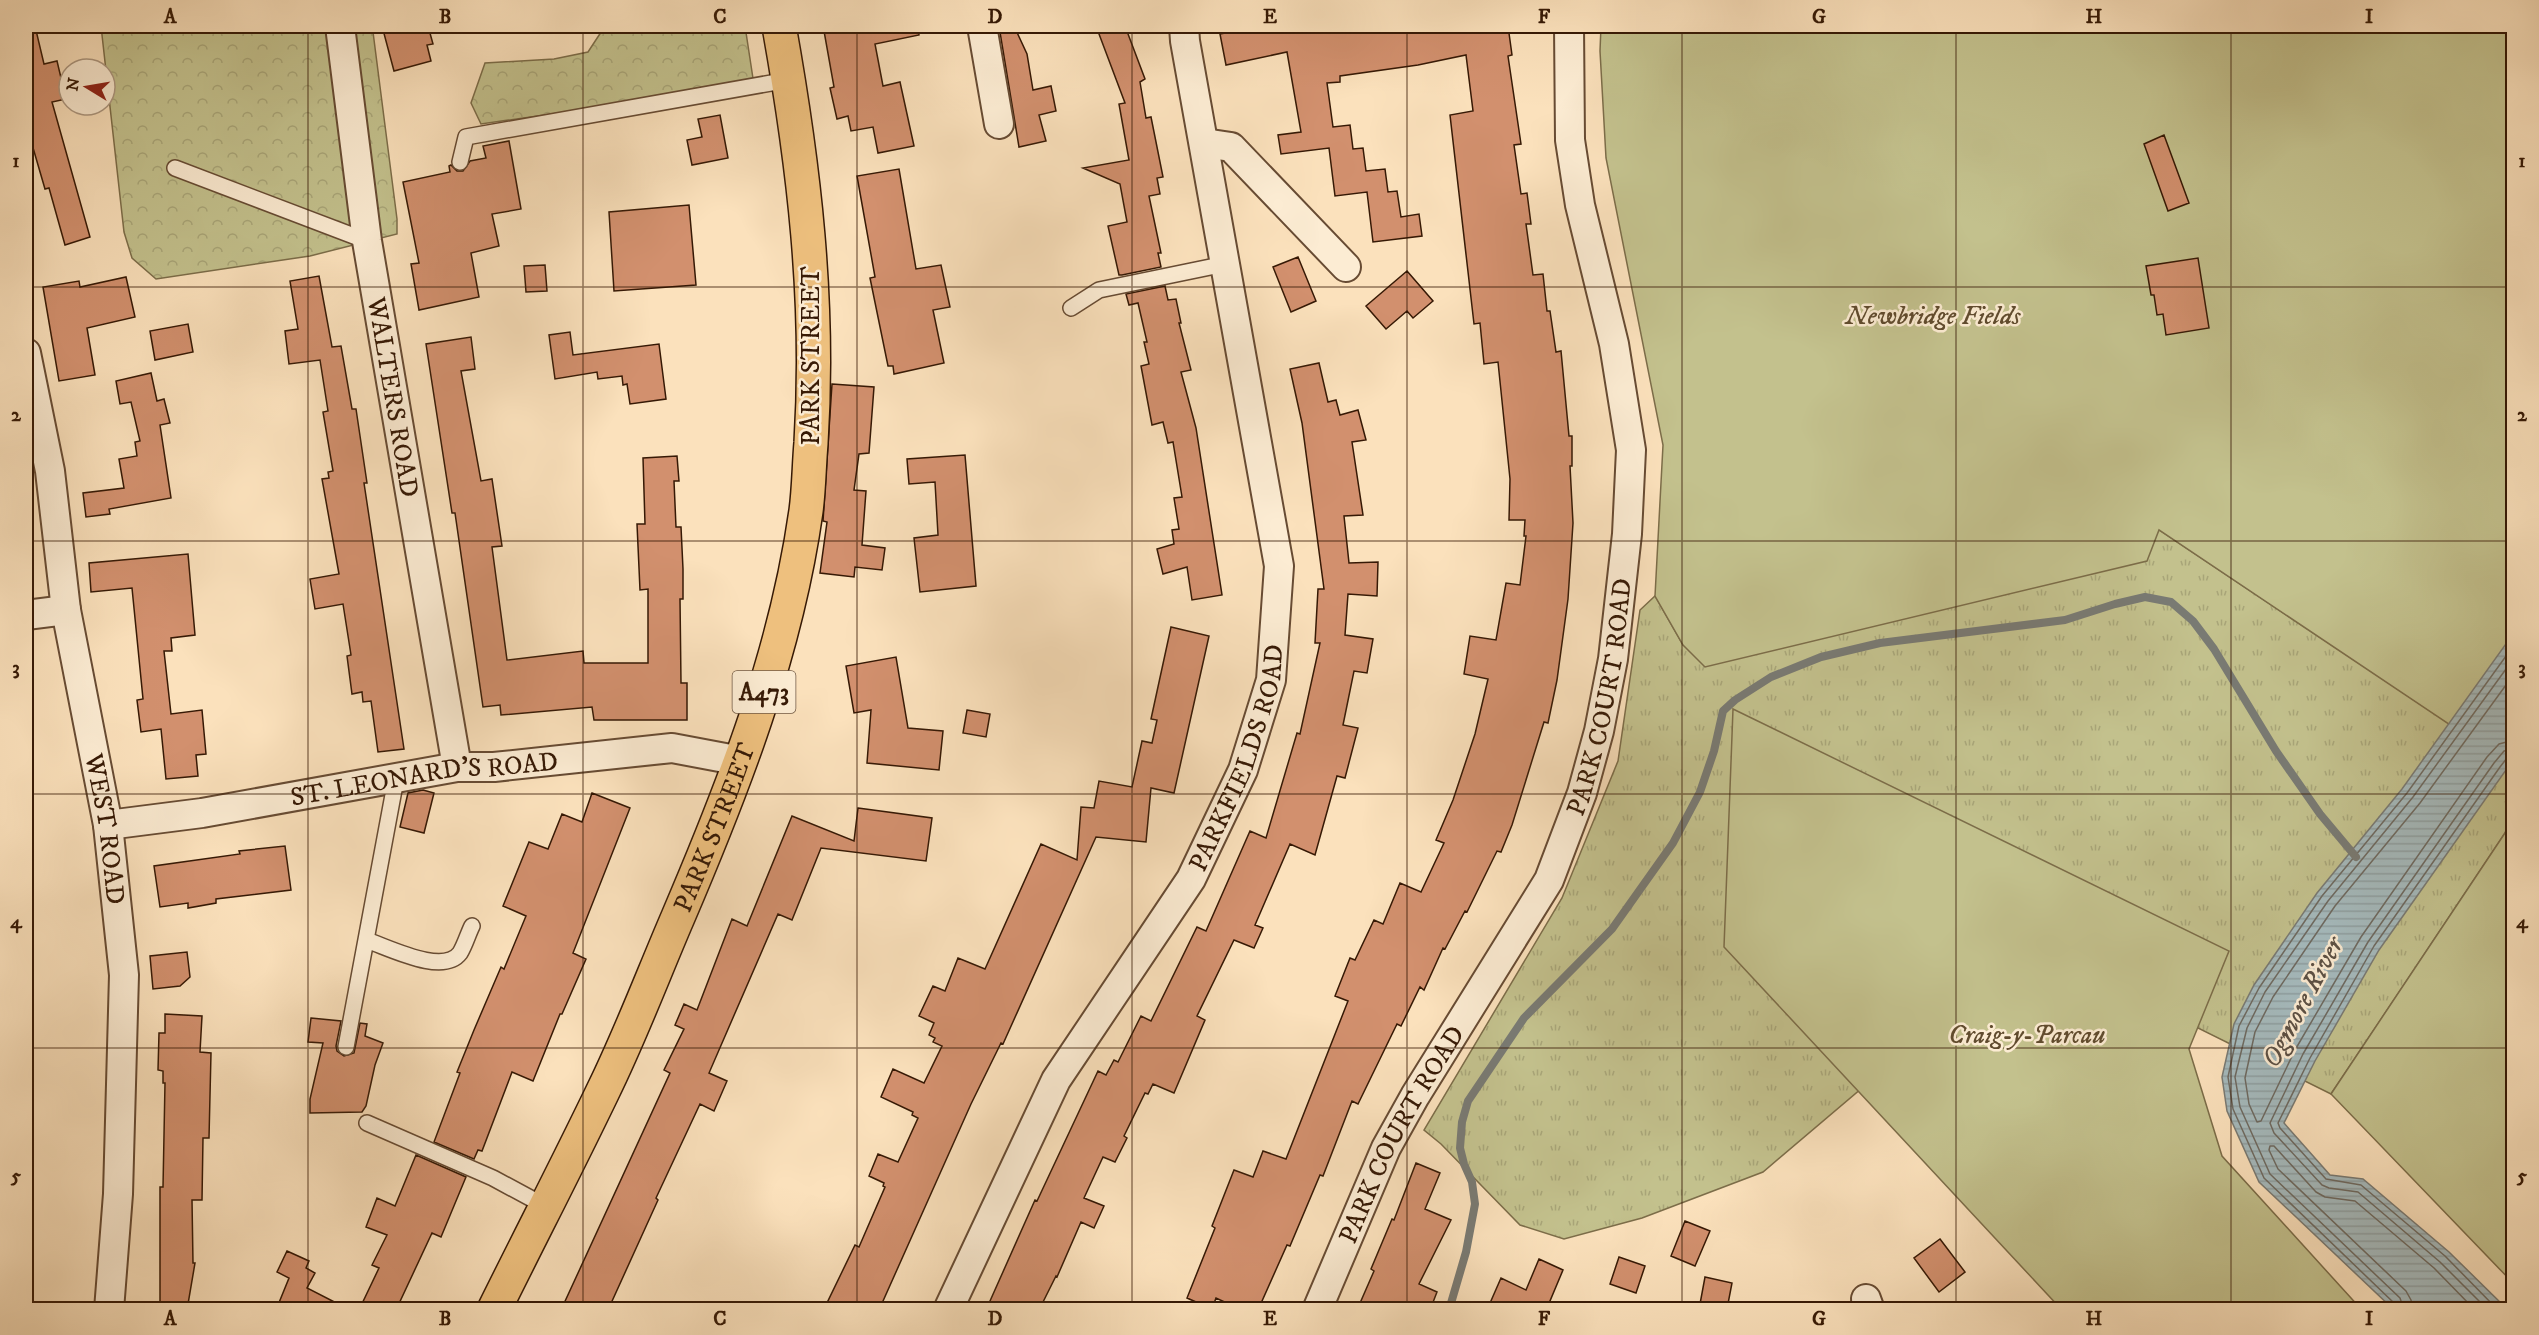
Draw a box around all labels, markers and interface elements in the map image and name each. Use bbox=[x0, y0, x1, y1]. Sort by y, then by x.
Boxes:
text: A bbox=[163, 5, 178, 30]
text: B bbox=[439, 5, 451, 30]
text: C bbox=[713, 5, 727, 30]
text: D bbox=[988, 5, 1003, 30]
text: E bbox=[1263, 5, 1277, 30]
text: F bbox=[1538, 5, 1551, 30]
text: G bbox=[1812, 5, 1826, 30]
text: H bbox=[2086, 5, 2103, 30]
text: I bbox=[2365, 5, 2373, 30]
north arrow bbox=[57, 57, 117, 117]
text: N bbox=[62, 76, 84, 93]
text: 1 bbox=[12, 149, 20, 174]
text: 1 bbox=[2518, 149, 2526, 174]
street label: PARK STREET bbox=[795, 266, 828, 446]
street label: WALTERS ROAD bbox=[359, 294, 426, 500]
park label: Newbridge Fields bbox=[1844, 300, 2021, 333]
text: 2 bbox=[11, 403, 22, 428]
text: 2 bbox=[2517, 403, 2528, 428]
street label: PARK COURT ROAD bbox=[1560, 577, 1640, 821]
street label: PARKFIELDS ROAD bbox=[1182, 643, 1291, 877]
text: 3 bbox=[12, 656, 20, 681]
text: 3 bbox=[2518, 656, 2526, 681]
road number: A473 bbox=[732, 671, 795, 713]
street label: PARK STREET bbox=[667, 738, 764, 917]
street label: ST. LEONARD'S ROAD bbox=[288, 745, 560, 815]
street label: WEST ROAD bbox=[76, 750, 131, 906]
text: 4 bbox=[10, 910, 23, 935]
text: 4 bbox=[2516, 910, 2529, 935]
water label: Ogmore River bbox=[2254, 929, 2352, 1073]
park label: Craig-y-Parcau bbox=[1948, 1019, 2106, 1052]
street label: PARK COURT ROAD bbox=[1332, 1020, 1473, 1249]
text: 5 bbox=[10, 1164, 21, 1189]
text: 5 bbox=[2516, 1164, 2527, 1189]
text: A bbox=[163, 1307, 178, 1332]
text: B bbox=[439, 1307, 451, 1332]
text: C bbox=[713, 1307, 727, 1332]
text: D bbox=[988, 1307, 1003, 1332]
text: E bbox=[1263, 1307, 1277, 1332]
text: F bbox=[1538, 1307, 1551, 1332]
text: G bbox=[1812, 1307, 1826, 1332]
text: H bbox=[2086, 1307, 2103, 1332]
text: I bbox=[2365, 1307, 2373, 1332]

